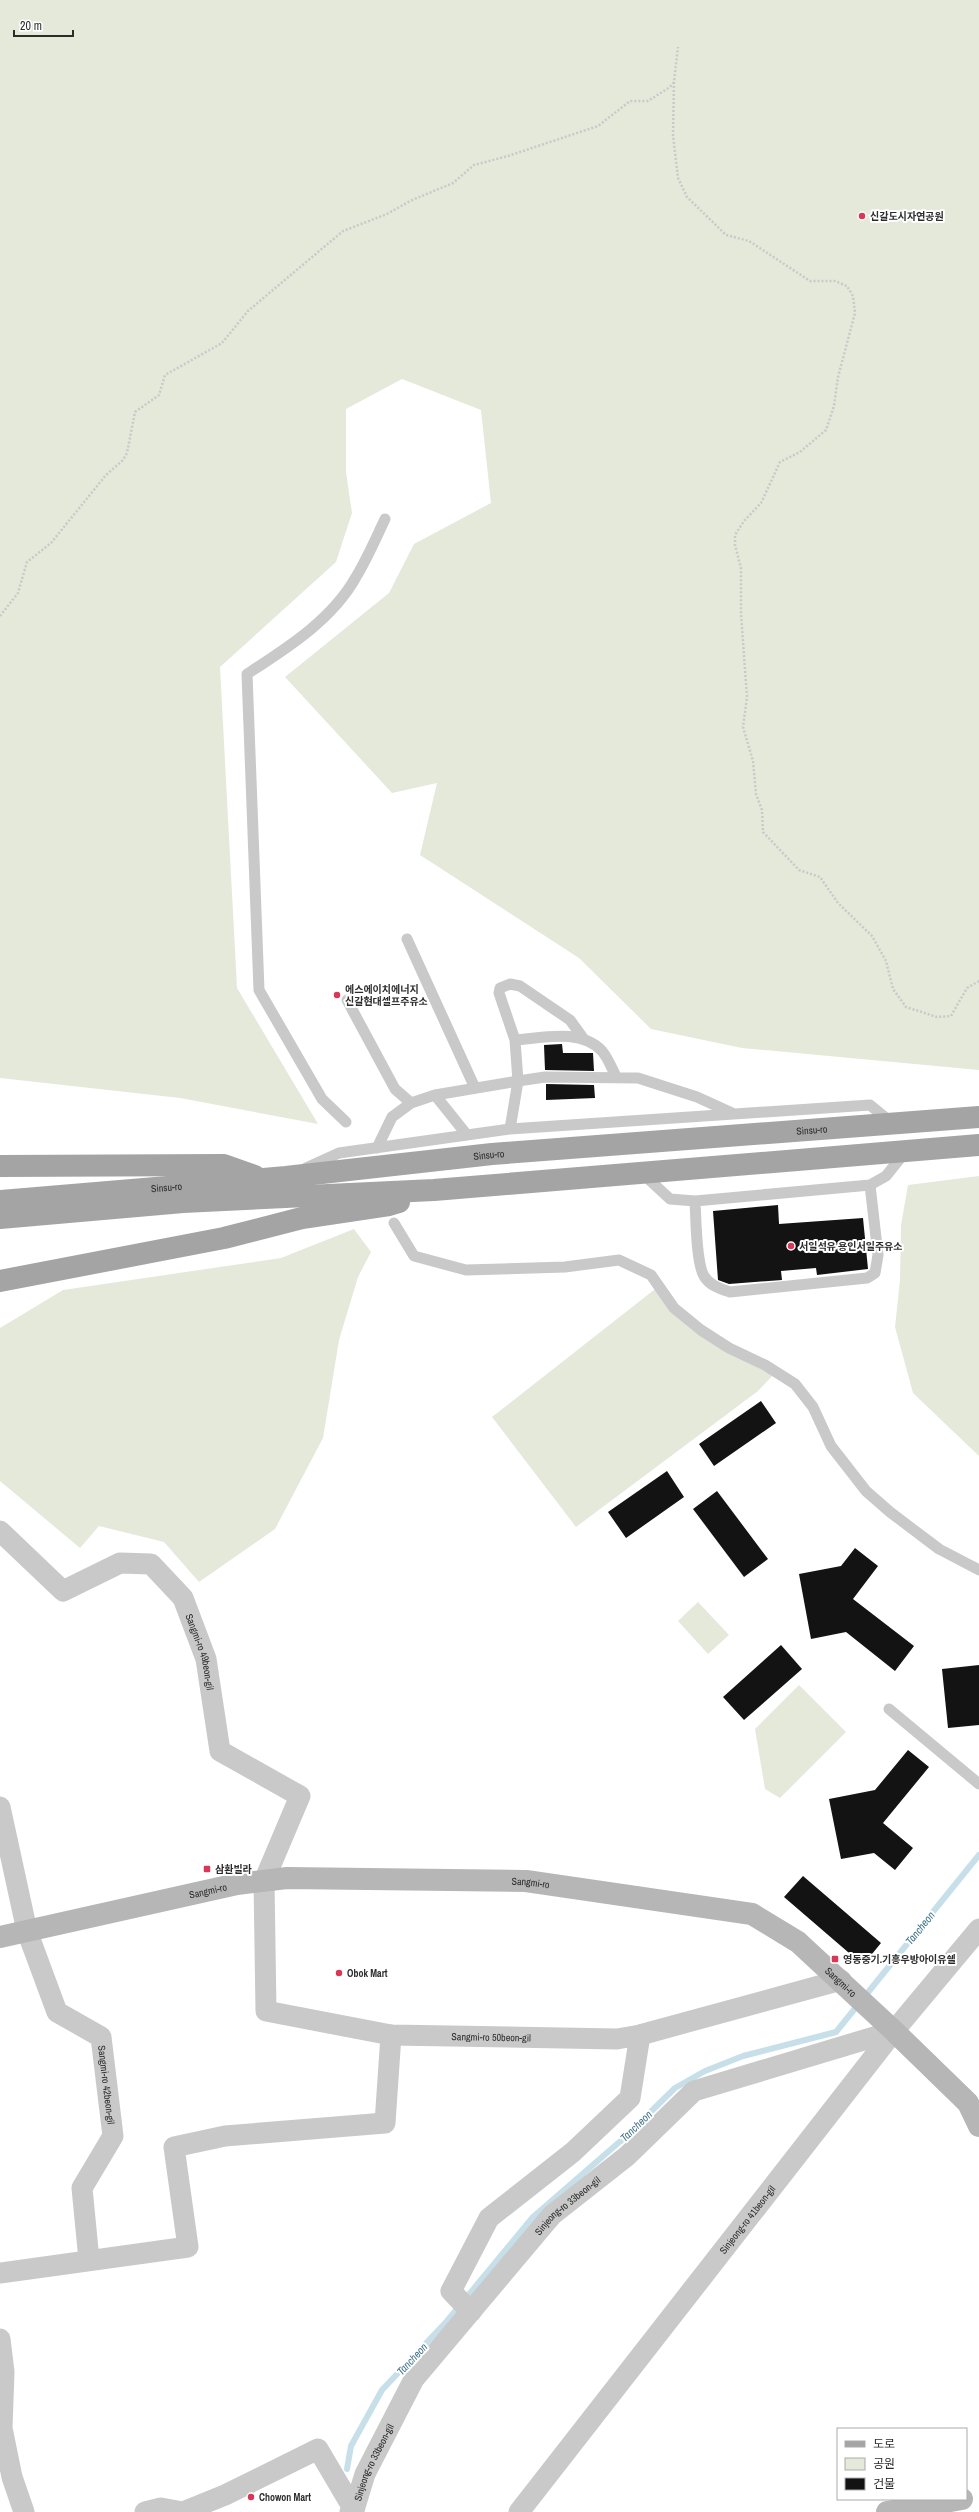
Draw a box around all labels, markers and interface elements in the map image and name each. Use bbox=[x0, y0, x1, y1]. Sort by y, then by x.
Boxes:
scale bar bbox=[14, 12, 73, 38]
text: 20 m bbox=[20, 18, 42, 34]
place label: 신갈도시자연공원 bbox=[870, 210, 944, 223]
marker: 신갈도시자연공원 bbox=[857, 211, 867, 221]
place label: 에스에이치에너지 신갈현대셀프주유소 bbox=[345, 983, 428, 1008]
marker: 에스에이치에너지 신갈현대셀프주유소 bbox=[332, 990, 342, 1000]
street label: Sinsu-ro bbox=[796, 1122, 828, 1137]
street label: Sinsu-ro bbox=[473, 1147, 505, 1163]
street label: Sinsu-ro bbox=[150, 1179, 183, 1195]
place label: 서일석유 용인서일주유소 bbox=[799, 1240, 902, 1253]
marker: 서일석유 용인서일주유소 bbox=[786, 1241, 796, 1251]
street label: Sangmi-ro 49beon-gil bbox=[183, 1612, 217, 1691]
place label: 삼환빌라 bbox=[215, 1863, 252, 1876]
marker: 삼환빌라 bbox=[202, 1864, 212, 1874]
street label: Sangmi-ro bbox=[512, 1874, 551, 1891]
street label: Sangmi-ro bbox=[188, 1880, 228, 1901]
water label: Tancheon bbox=[902, 1908, 938, 1948]
place label: 영동중기.기흥우방아이유쉘 bbox=[843, 1953, 956, 1966]
marker: 영동중기.기흥우방아이유쉘 bbox=[830, 1954, 840, 1964]
street label: Sangmi-ro bbox=[822, 1964, 860, 2000]
place label: Obok Mart bbox=[347, 1967, 388, 1980]
marker: Obok Mart bbox=[334, 1968, 344, 1978]
street label: Sangmi-ro 50beon-gil bbox=[451, 2030, 531, 2044]
street label: Sangmi-ro 42beon-gil bbox=[96, 2045, 118, 2125]
water label: Tancheon bbox=[617, 2107, 655, 2145]
street label: Sinjeong-ro 33beon-gil bbox=[532, 2173, 603, 2238]
street label: Sinjeong-ro 41beon-gil bbox=[716, 2182, 778, 2256]
water label: Tancheon bbox=[394, 2340, 430, 2378]
street label: Sinjeong-ro 33beon-gil bbox=[351, 2421, 396, 2503]
legend bbox=[837, 2428, 967, 2500]
text: 도로 bbox=[873, 2436, 895, 2452]
text: 공원 bbox=[873, 2456, 895, 2472]
text: 건물 bbox=[873, 2476, 895, 2492]
place label: Chowon Mart bbox=[259, 2491, 311, 2504]
marker: Chowon Mart bbox=[246, 2492, 256, 2502]

